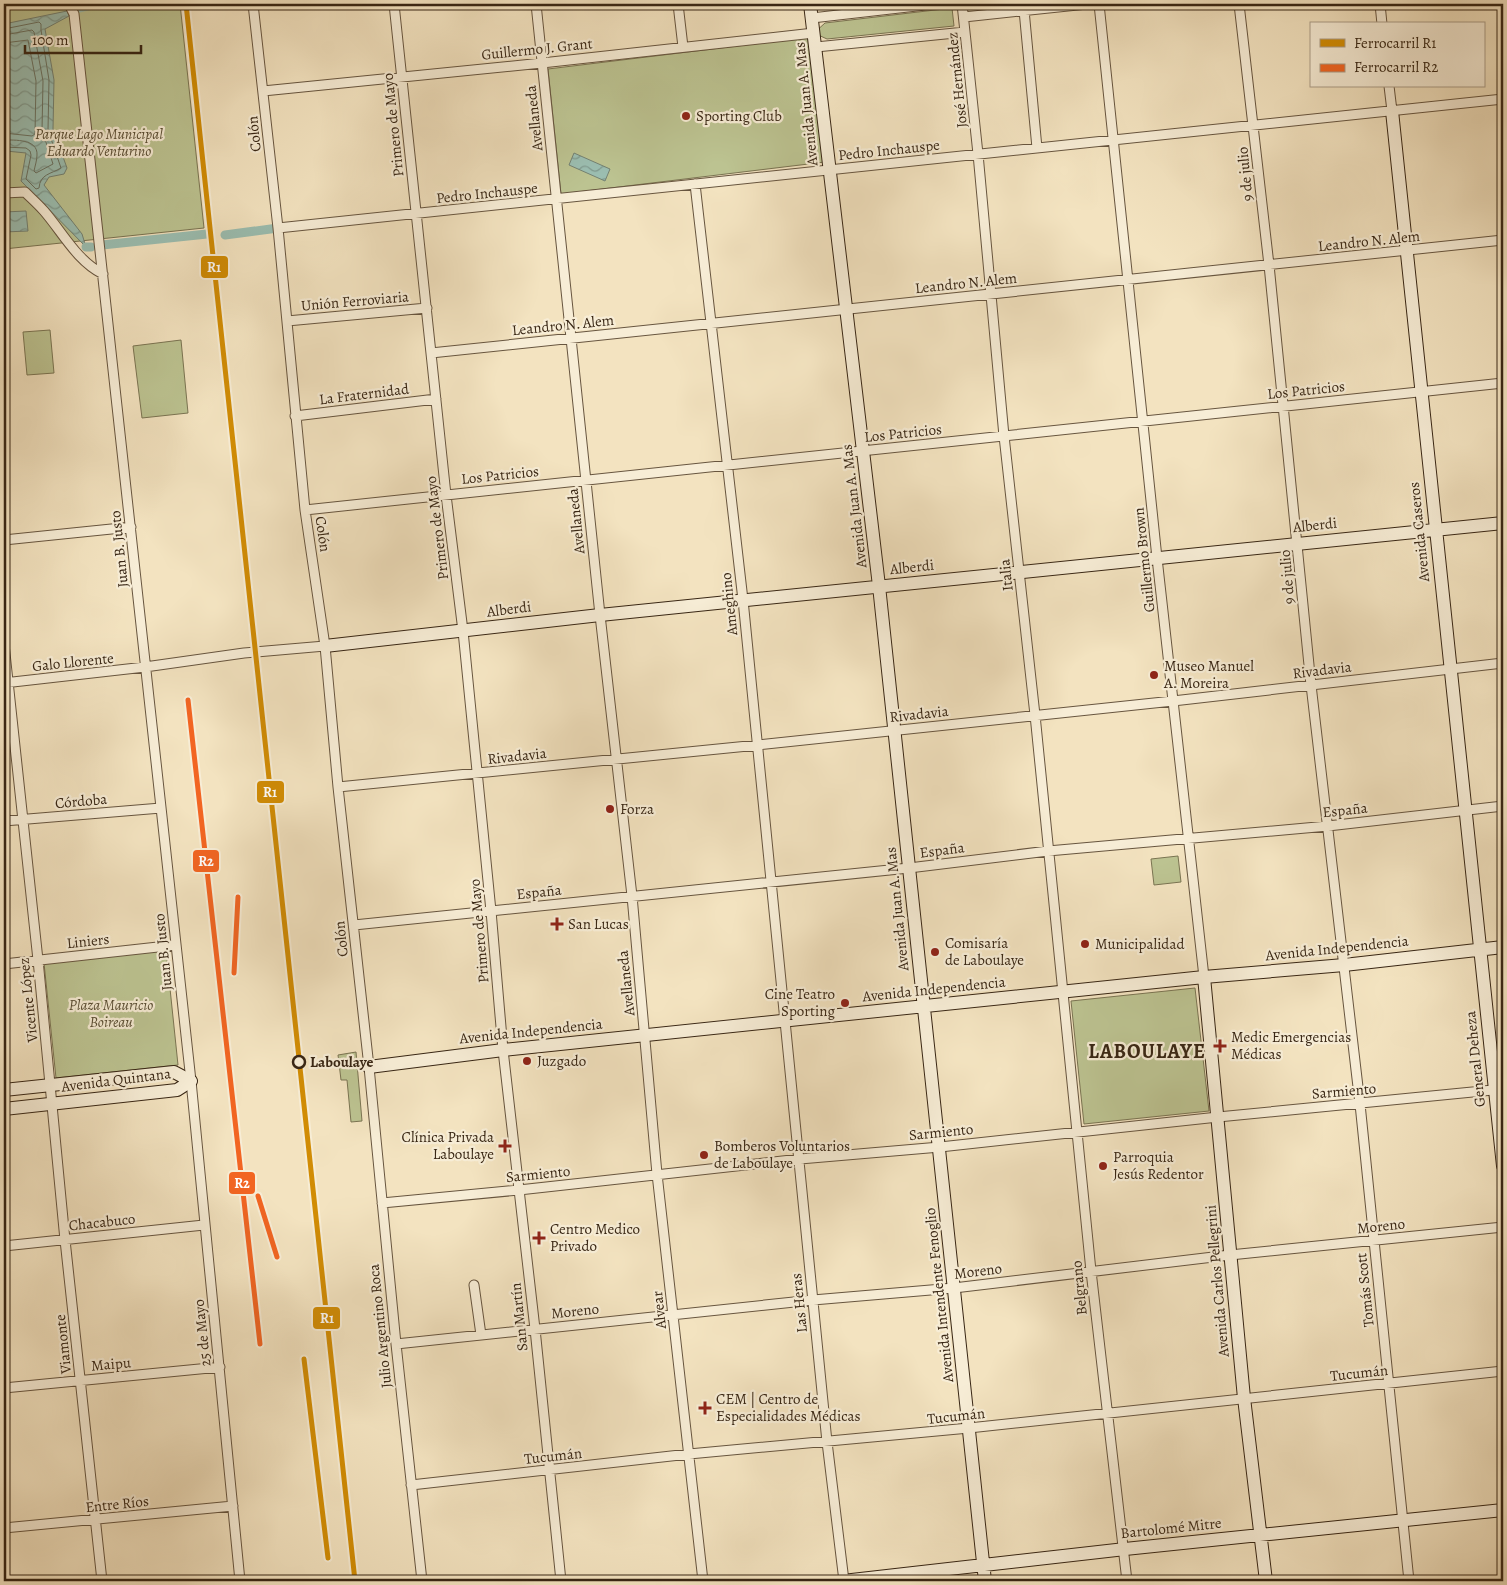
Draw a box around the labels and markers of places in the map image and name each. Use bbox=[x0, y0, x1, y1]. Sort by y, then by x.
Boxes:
place label: Sporting Club bbox=[696, 106, 782, 126]
marker: Sporting Club bbox=[680, 110, 692, 122]
place label: Museo Manuel A. Moreira bbox=[1163, 656, 1254, 693]
marker: Museo Manuel A. Moreira bbox=[1148, 669, 1160, 681]
place label: Forza bbox=[620, 799, 654, 819]
marker: Forza bbox=[604, 803, 616, 815]
place label: San Lucas bbox=[568, 914, 629, 934]
marker: San Lucas bbox=[550, 917, 564, 931]
place label: Comisaría de Laboulaye bbox=[945, 933, 1024, 970]
place label: Municipalidad bbox=[1095, 934, 1185, 954]
marker: Municipalidad bbox=[1079, 938, 1091, 950]
marker: Comisaría de Laboulaye bbox=[929, 946, 941, 958]
place label: Cine Teatro Sporting bbox=[765, 984, 835, 1021]
marker: Cine Teatro Sporting bbox=[839, 997, 851, 1009]
place label: Medic Emergencias Médicas bbox=[1231, 1027, 1351, 1064]
marker: Medic Emergencias Médicas bbox=[1213, 1039, 1227, 1053]
place label: Juzgado bbox=[537, 1051, 586, 1071]
place label: Laboulaye bbox=[310, 1052, 374, 1072]
marker: Laboulaye bbox=[292, 1055, 306, 1069]
marker: Juzgado bbox=[521, 1055, 533, 1067]
place label: Clínica Privada Laboulaye bbox=[402, 1127, 494, 1164]
place label: Bomberos Voluntarios de Laboulaye bbox=[714, 1136, 850, 1173]
marker: Clínica Privada Laboulaye bbox=[498, 1139, 512, 1153]
place label: Parroquia Jesús Redentor bbox=[1113, 1147, 1204, 1184]
marker: Bomberos Voluntarios de Laboulaye bbox=[698, 1149, 710, 1161]
marker: Parroquia Jesús Redentor bbox=[1097, 1160, 1109, 1172]
place label: Centro Medico Privado bbox=[550, 1219, 640, 1256]
marker: Centro Medico Privado bbox=[532, 1231, 546, 1245]
place label: CEM | Centro de Especialidades Médicas bbox=[716, 1389, 860, 1426]
marker: CEM | Centro de Especialidades Médicas bbox=[698, 1401, 712, 1415]

